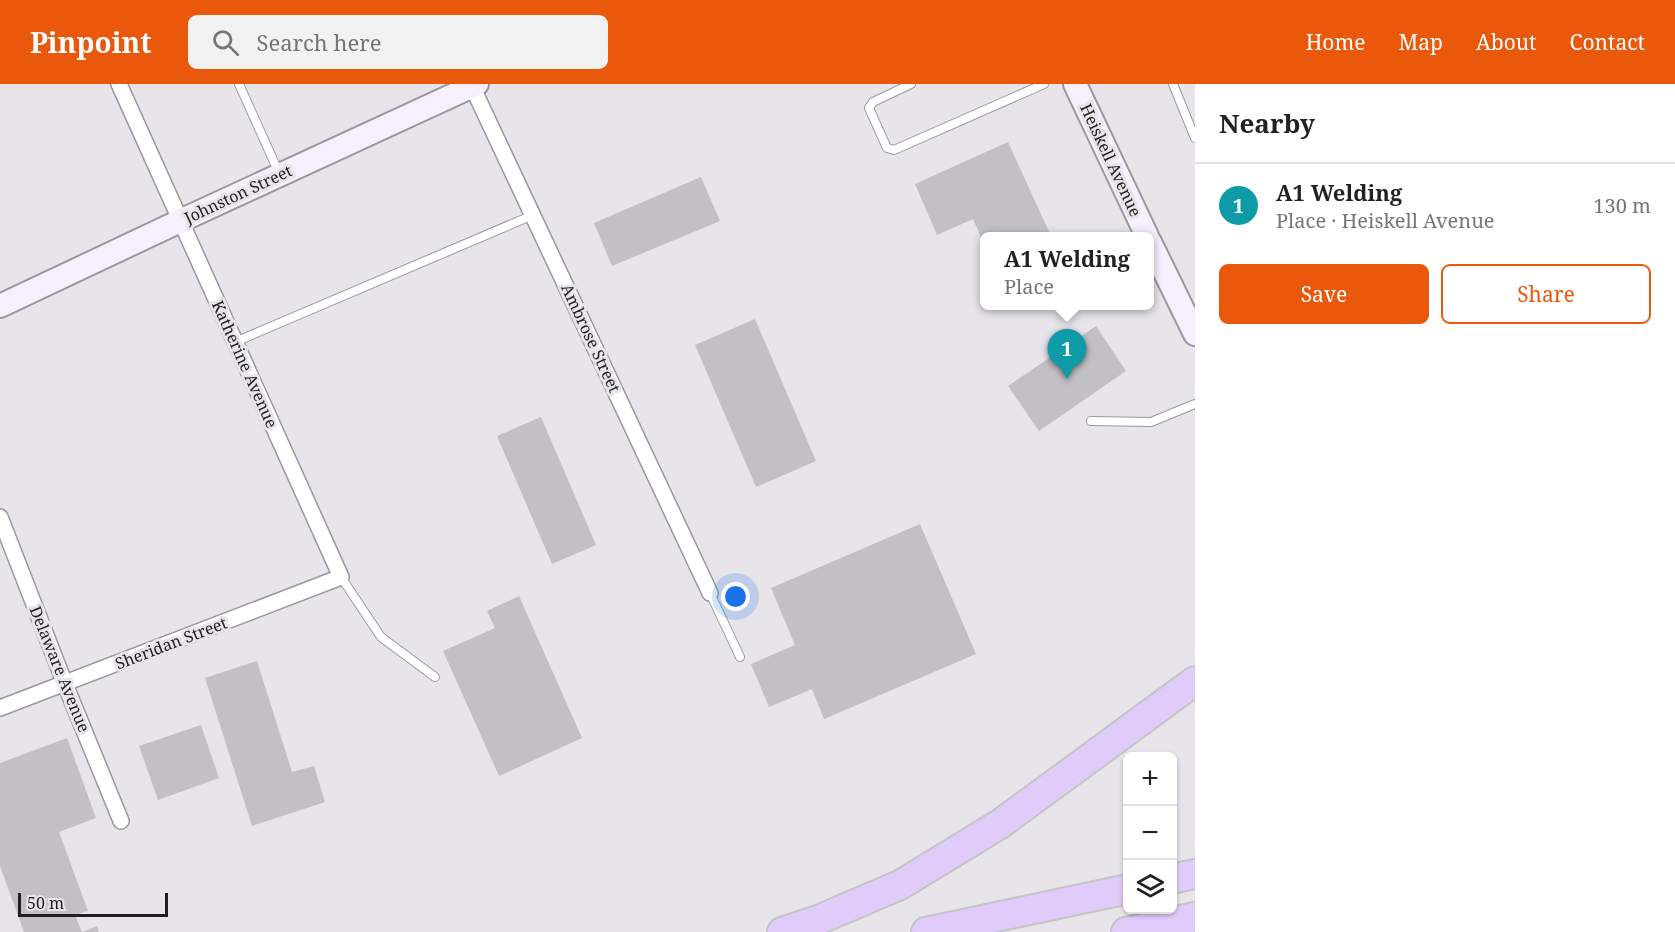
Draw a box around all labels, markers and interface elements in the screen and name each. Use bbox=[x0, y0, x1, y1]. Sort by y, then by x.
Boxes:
search box bbox=[188, 15, 608, 69]
text: Pinpoint bbox=[30, 23, 152, 61]
icon: search bbox=[209, 26, 242, 59]
text: Search here bbox=[257, 27, 381, 57]
text: Home bbox=[1306, 28, 1366, 56]
text: Map bbox=[1399, 28, 1443, 56]
text: About bbox=[1476, 28, 1537, 56]
text: Contact bbox=[1570, 28, 1645, 56]
street label: Heiskell Avenue bbox=[1075, 100, 1147, 220]
text: Nearby bbox=[1219, 105, 1315, 141]
street label: Johnston Street bbox=[180, 159, 296, 229]
text: A1 Welding bbox=[1276, 177, 1402, 207]
text: 1 bbox=[1233, 192, 1244, 219]
text: 130 m bbox=[1593, 192, 1651, 219]
text: Place · Heiskell Avenue bbox=[1276, 207, 1495, 234]
popup bbox=[980, 232, 1154, 310]
text: A1 Welding bbox=[1004, 243, 1130, 273]
button: Save bbox=[1219, 264, 1429, 324]
button: Share bbox=[1441, 264, 1651, 324]
text: Place bbox=[1004, 273, 1054, 300]
street label: Ambrose Street bbox=[556, 280, 626, 396]
street label: Katherine Avenue bbox=[207, 297, 283, 431]
pin: 1 bbox=[1048, 330, 1086, 379]
your location bbox=[721, 582, 750, 611]
street label: Delaware Avenue bbox=[25, 603, 95, 735]
street label: Sheridan Street bbox=[112, 611, 230, 674]
map controls bbox=[1123, 752, 1177, 914]
button: + bbox=[1123, 752, 1177, 806]
button: − bbox=[1123, 806, 1177, 860]
button: layers bbox=[1123, 860, 1177, 914]
scale bar bbox=[18, 890, 168, 918]
text: 50 m bbox=[27, 892, 64, 914]

